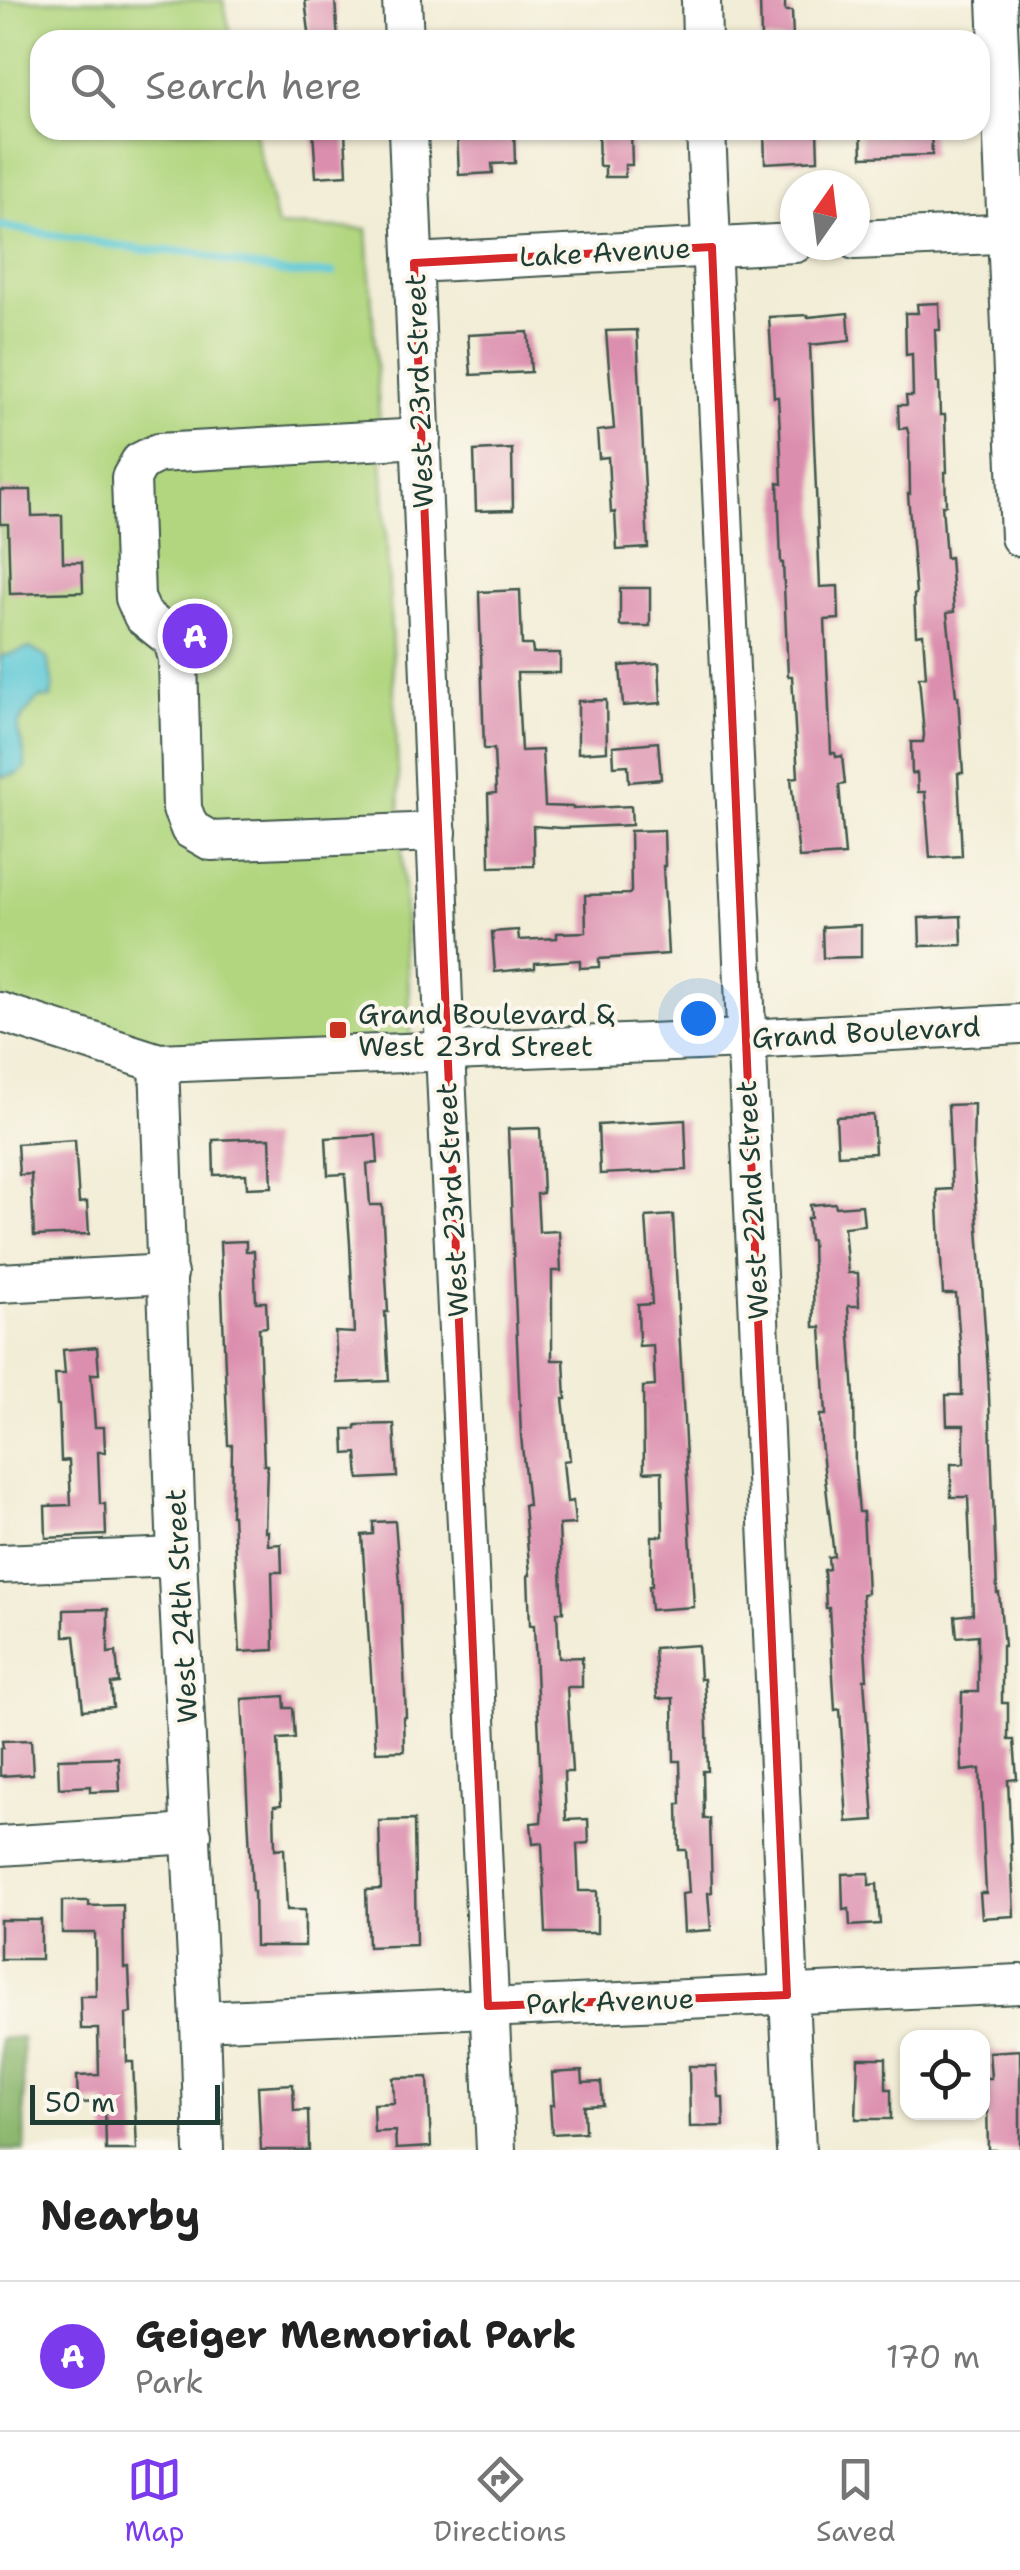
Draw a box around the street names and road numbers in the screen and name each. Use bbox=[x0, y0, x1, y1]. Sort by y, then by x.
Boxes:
street label: Lake Avenue bbox=[518, 229, 692, 275]
street label: West 23rd Street bbox=[396, 273, 442, 509]
street label: Grand Boulevard bbox=[751, 1007, 981, 1057]
street label: West 22nd Street bbox=[727, 1079, 777, 1321]
street label: West 23rd Street bbox=[427, 1082, 477, 1318]
street label: West 24th Street bbox=[156, 1488, 206, 1724]
street label: Park Avenue bbox=[525, 1979, 695, 2023]

